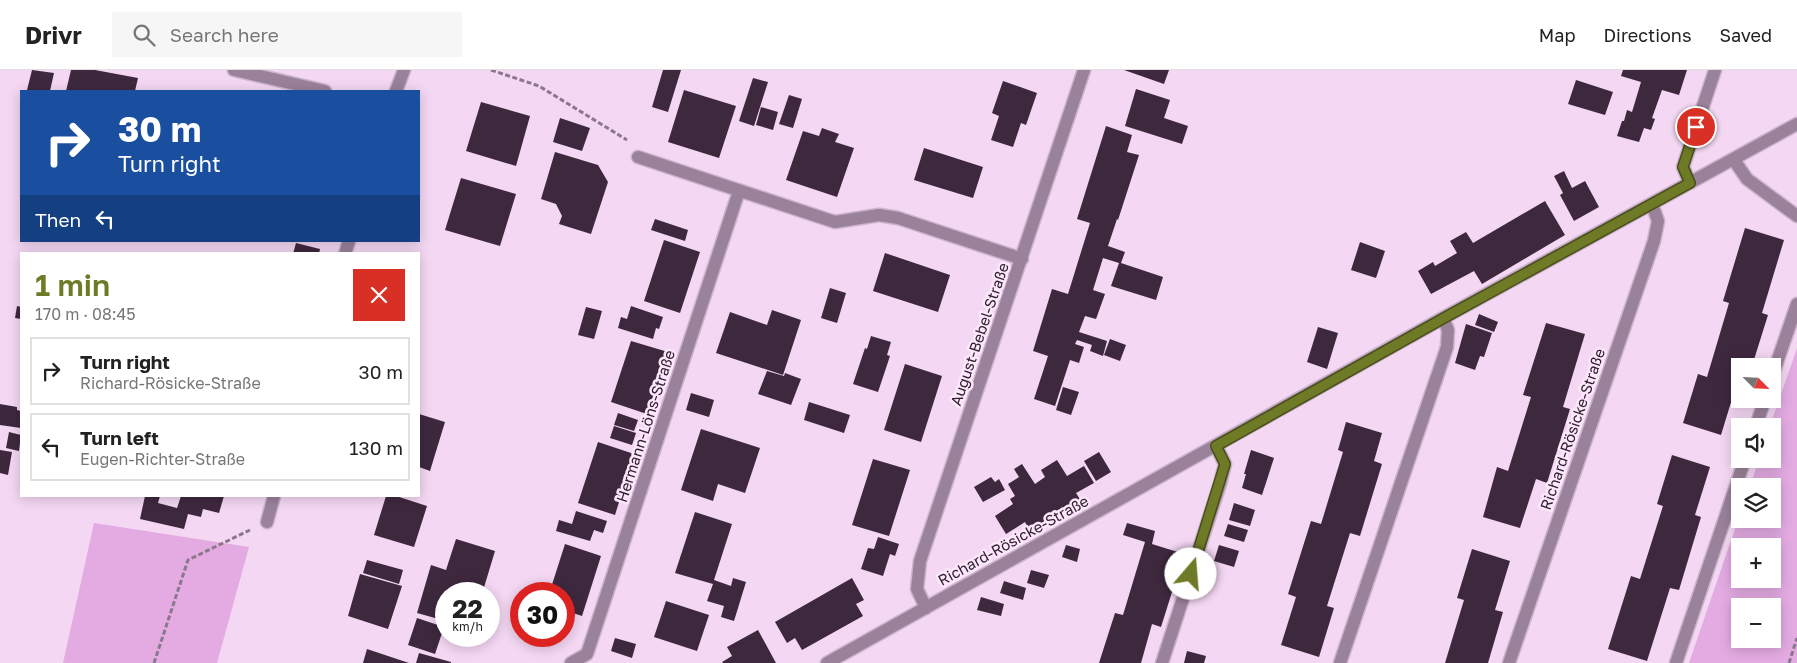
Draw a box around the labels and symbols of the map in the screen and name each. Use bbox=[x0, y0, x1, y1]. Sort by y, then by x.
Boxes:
pin bbox=[1675, 106, 1717, 148]
street label: August-Bebel-Straße bbox=[946, 260, 1012, 408]
street label: Richard-Rösicke-Straße bbox=[1536, 346, 1608, 512]
street label: Hermann-Löns-Straße bbox=[612, 347, 678, 504]
north arrow bbox=[1731, 358, 1781, 408]
street label: Richard-Rösicke-Straße bbox=[935, 491, 1092, 589]
position arrow bbox=[1164, 547, 1216, 599]
speed limit sign: 30 bbox=[510, 582, 575, 647]

